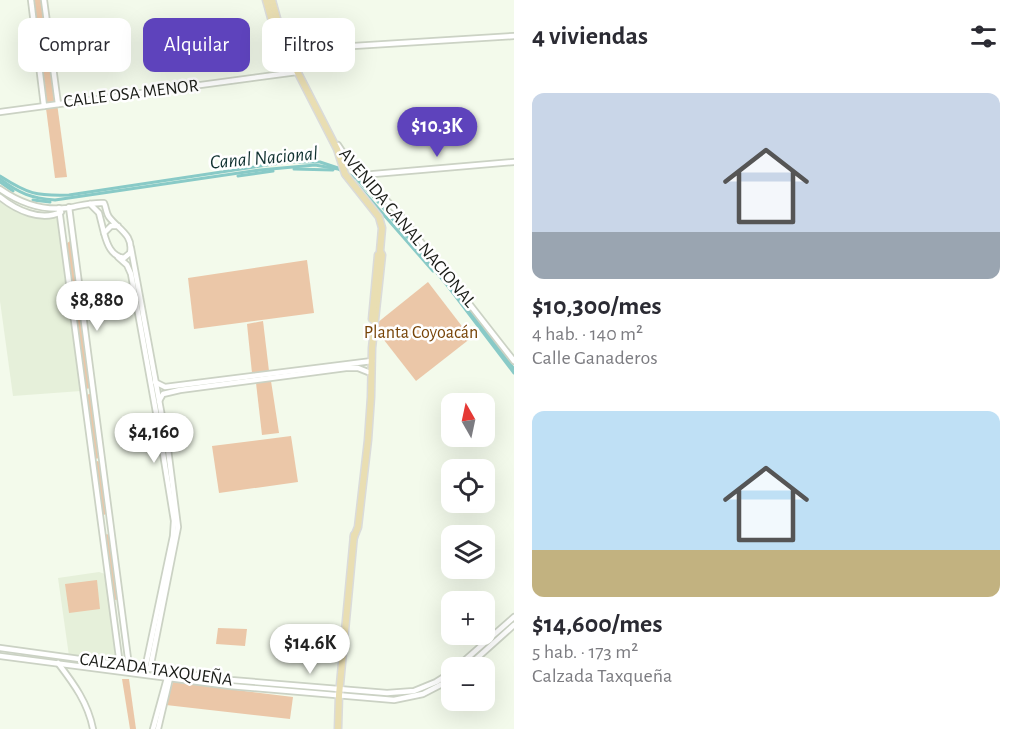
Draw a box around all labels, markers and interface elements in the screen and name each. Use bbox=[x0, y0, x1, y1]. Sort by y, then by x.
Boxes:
chip: Comprar bbox=[18, 18, 131, 72]
chip: Alquilar bbox=[143, 18, 250, 72]
chip: Filtros bbox=[262, 18, 355, 72]
icon: filters bbox=[967, 20, 1000, 53]
text: 4 viviendas bbox=[532, 23, 648, 49]
street label: CALLE OSA MENOR bbox=[62, 77, 200, 111]
pin: $10.3K bbox=[388, 107, 486, 158]
text: $10.3K bbox=[411, 116, 463, 136]
icon: home bbox=[712, 132, 820, 240]
water label: Canal Nacional bbox=[209, 143, 319, 173]
street label: AVENIDA CANAL NACIONAL bbox=[335, 145, 479, 311]
pin: $8,880 bbox=[48, 281, 146, 332]
text: $8,880 bbox=[70, 290, 124, 310]
text: $10,300/mes bbox=[532, 293, 661, 319]
park label: Planta Coyoacán bbox=[364, 324, 478, 342]
text: 4 hab. · 140 m² bbox=[532, 324, 643, 344]
text: Calle Ganaderos bbox=[532, 348, 658, 368]
north arrow bbox=[441, 393, 495, 447]
map controls bbox=[441, 393, 495, 711]
pin: $4,160 bbox=[105, 413, 203, 464]
text: $4,160 bbox=[129, 422, 179, 442]
icon: home bbox=[712, 450, 820, 558]
button: locate bbox=[441, 459, 495, 513]
button: layers bbox=[441, 525, 495, 579]
button: + bbox=[441, 591, 495, 645]
text: $14,600/mes bbox=[532, 611, 662, 637]
pin: $14.6K bbox=[261, 624, 359, 675]
text: $14.6K bbox=[284, 633, 336, 653]
text: 5 hab. · 173 m² bbox=[532, 642, 638, 662]
street label: CALZADA TAXQUEÑA bbox=[78, 647, 235, 690]
button: − bbox=[441, 657, 495, 711]
text: Calzada Taxqueña bbox=[532, 666, 672, 686]

